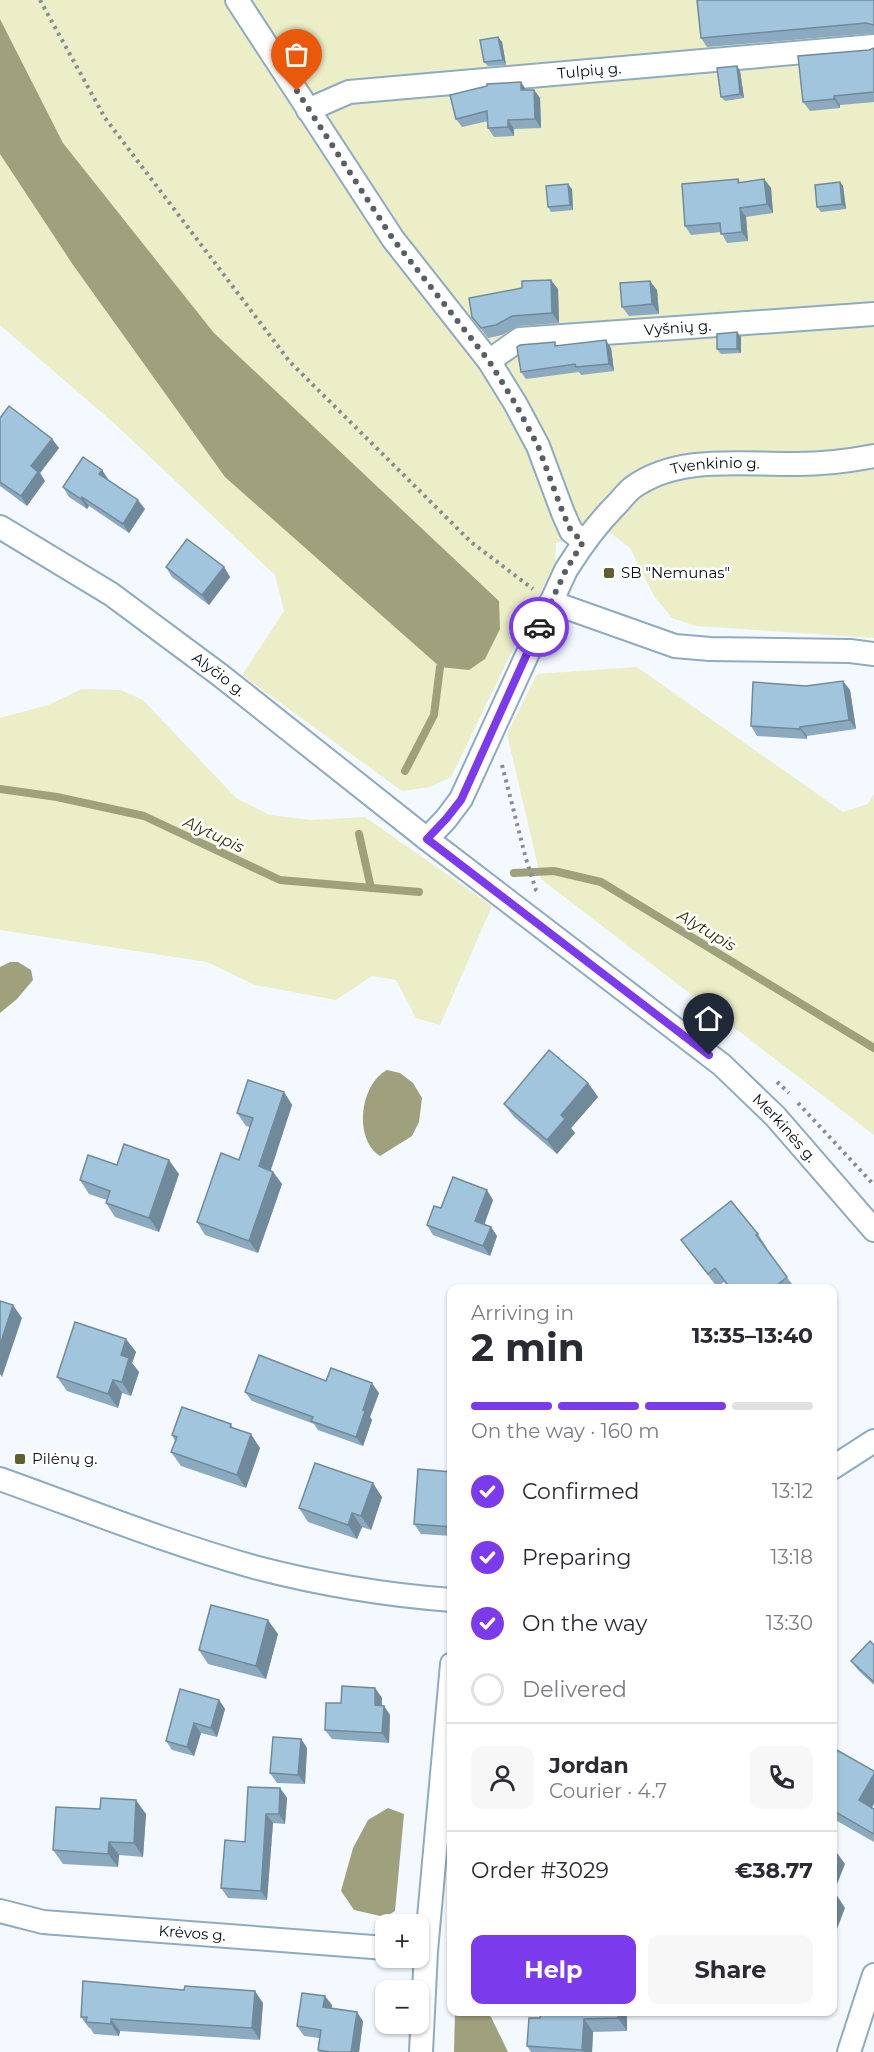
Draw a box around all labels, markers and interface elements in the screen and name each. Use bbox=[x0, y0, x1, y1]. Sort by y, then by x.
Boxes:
pin bbox=[271, 29, 322, 91]
icon: bag bbox=[280, 38, 313, 71]
street label: Tulpių g. bbox=[556, 58, 622, 83]
street label: Vyšnių g. bbox=[643, 316, 712, 339]
street label: Tvenkinio g. bbox=[669, 453, 760, 478]
place label: SB "Nemunas" bbox=[621, 563, 730, 582]
marker: SB "Nemunas" bbox=[602, 566, 616, 580]
courier bbox=[509, 597, 569, 657]
icon: car bbox=[523, 611, 556, 644]
street label: Alyčio g. bbox=[189, 648, 249, 700]
water label: Alytupis bbox=[180, 812, 247, 857]
water label: Alytupis bbox=[673, 905, 740, 955]
pin bbox=[683, 993, 734, 1055]
icon: home bbox=[692, 1002, 725, 1035]
street label: Merkinės g. bbox=[749, 1089, 821, 1166]
text: Arriving in bbox=[471, 1301, 574, 1325]
text: 13:35–13:40 bbox=[692, 1322, 813, 1349]
text: 2 min bbox=[471, 1323, 585, 1371]
text: On the way · 160 m bbox=[471, 1419, 660, 1443]
place label: Pilėnų g. bbox=[32, 1449, 98, 1468]
marker: Pilėnų g. bbox=[13, 1452, 27, 1466]
icon: check bbox=[471, 1475, 504, 1508]
text: Confirmed bbox=[522, 1478, 639, 1505]
text: 13:12 bbox=[772, 1479, 813, 1503]
icon: check bbox=[471, 1541, 504, 1574]
text: Preparing bbox=[522, 1544, 631, 1571]
text: 13:18 bbox=[770, 1545, 813, 1569]
icon: check bbox=[471, 1607, 504, 1640]
text: On the way bbox=[522, 1610, 647, 1637]
text: 13:30 bbox=[766, 1611, 813, 1635]
text: Delivered bbox=[522, 1676, 627, 1703]
button: person bbox=[471, 1746, 534, 1809]
button: phone bbox=[750, 1746, 813, 1809]
text: Jordan bbox=[549, 1752, 629, 1779]
text: Courier · 4.7 bbox=[549, 1779, 667, 1803]
text: Order #3029 bbox=[471, 1857, 609, 1884]
text: €38.77 bbox=[735, 1857, 813, 1884]
map controls bbox=[375, 1914, 429, 2034]
button: + bbox=[375, 1914, 429, 1968]
street label: Krėvos g. bbox=[158, 1921, 227, 1945]
button: Help bbox=[471, 1935, 636, 2004]
button: Share bbox=[648, 1935, 813, 2004]
button: − bbox=[375, 1980, 429, 2034]

